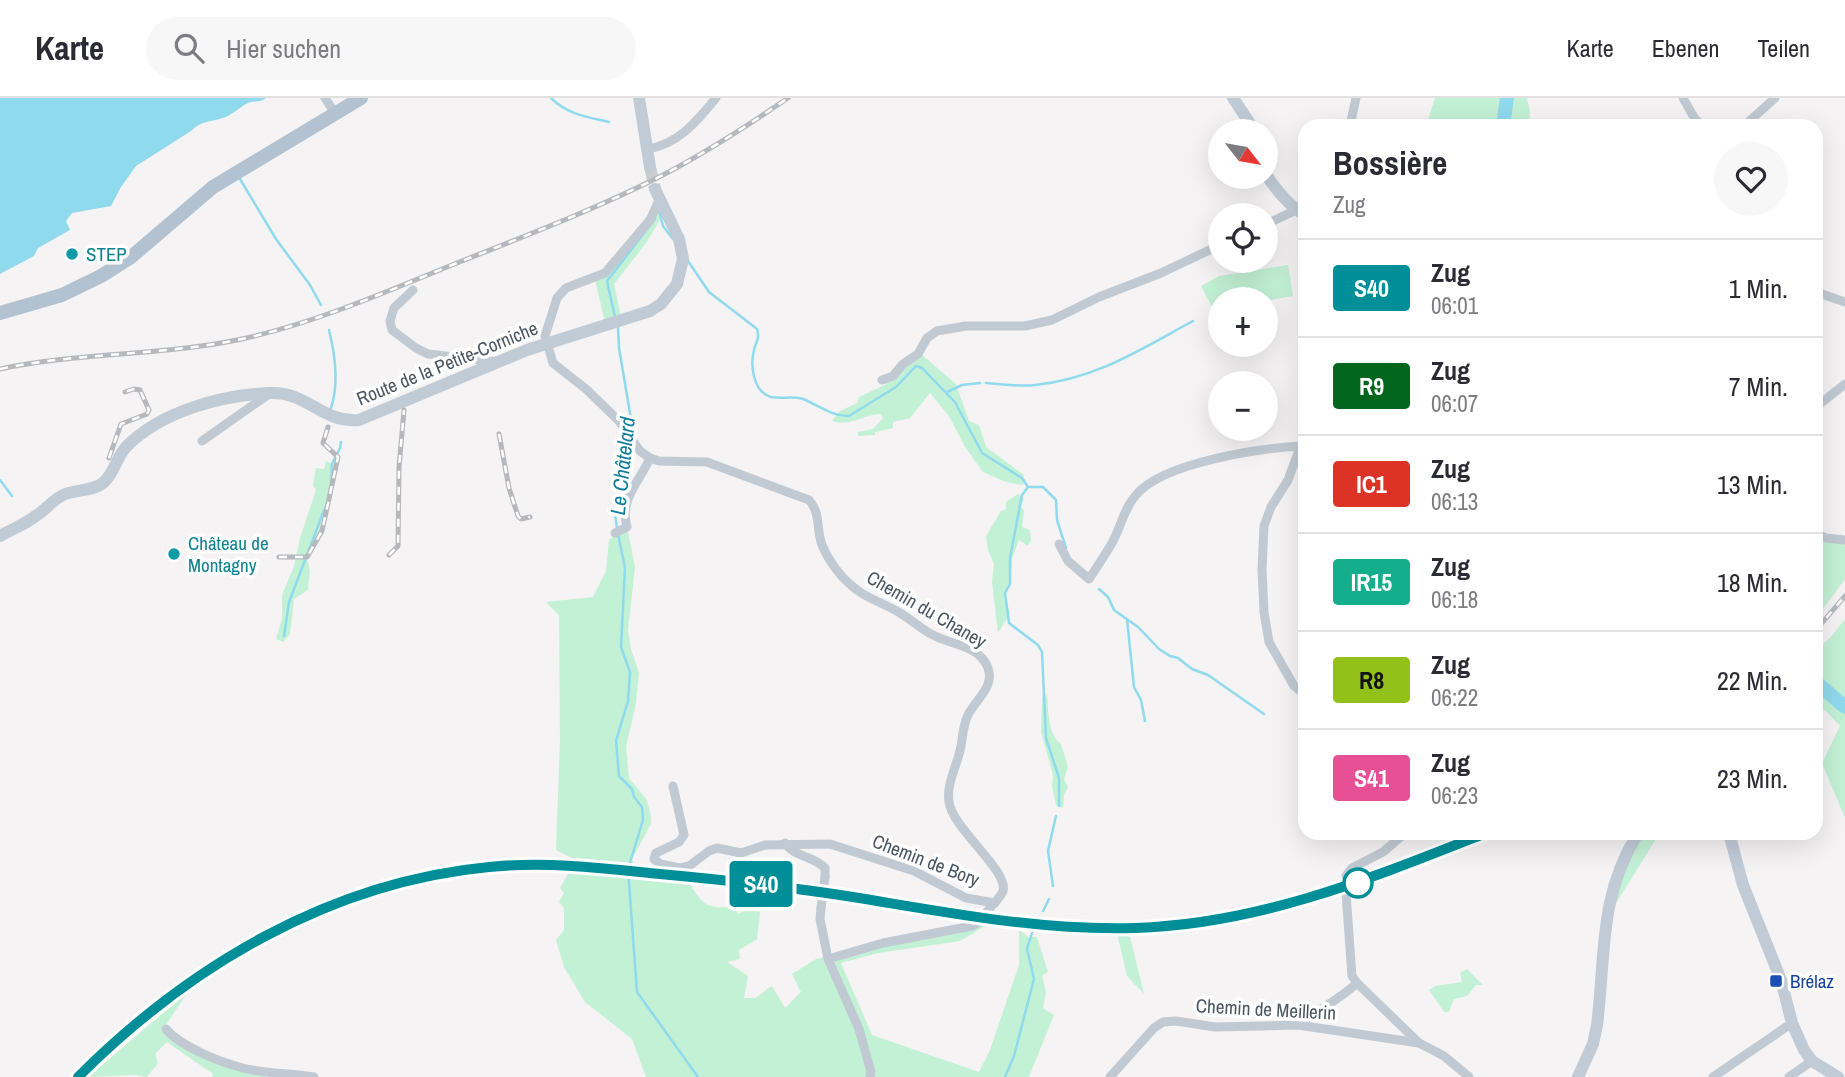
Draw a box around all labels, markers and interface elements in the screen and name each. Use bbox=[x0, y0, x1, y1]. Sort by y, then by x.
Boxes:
search box bbox=[146, 17, 636, 80]
text: Karte bbox=[35, 26, 104, 70]
icon: search bbox=[170, 29, 208, 67]
text: Hier suchen bbox=[226, 31, 341, 66]
text: Karte bbox=[1567, 32, 1614, 64]
text: Ebenen bbox=[1652, 32, 1719, 64]
text: Teilen bbox=[1757, 32, 1810, 64]
north arrow bbox=[1208, 119, 1278, 189]
map controls bbox=[1208, 119, 1278, 441]
text: Bossière bbox=[1333, 141, 1447, 185]
button: heart bbox=[1714, 142, 1788, 216]
text: Zug bbox=[1333, 189, 1366, 220]
button: locate bbox=[1208, 203, 1278, 273]
place label: STEP bbox=[86, 241, 127, 267]
marker: STEP bbox=[64, 246, 80, 262]
text: Zug bbox=[1431, 255, 1470, 290]
text: 1 Min. bbox=[1729, 271, 1788, 306]
text: S40 bbox=[1354, 272, 1389, 304]
button: + bbox=[1208, 287, 1278, 357]
text: 06:01 bbox=[1431, 290, 1478, 321]
street label: Route de la Petite-Corniche bbox=[353, 315, 541, 411]
text: Zug bbox=[1431, 353, 1470, 388]
text: 7 Min. bbox=[1729, 369, 1788, 404]
text: R9 bbox=[1359, 370, 1384, 402]
button: − bbox=[1208, 371, 1278, 441]
text: 06:07 bbox=[1431, 388, 1478, 419]
water label: Le Châtelard bbox=[603, 415, 642, 516]
text: Zug bbox=[1431, 451, 1470, 486]
text: 13 Min. bbox=[1717, 467, 1788, 502]
text: IC1 bbox=[1356, 468, 1387, 500]
text: 06:13 bbox=[1431, 486, 1478, 517]
place label: Château de Montagny bbox=[188, 530, 269, 578]
marker: Château de Montagny bbox=[166, 546, 182, 562]
text: Zug bbox=[1431, 549, 1470, 584]
street label: Chemin du Chaney bbox=[862, 564, 992, 654]
text: 18 Min. bbox=[1717, 565, 1788, 600]
text: IR15 bbox=[1351, 566, 1392, 598]
text: 06:18 bbox=[1431, 584, 1478, 615]
text: Zug bbox=[1431, 647, 1470, 682]
text: 22 Min. bbox=[1717, 663, 1788, 698]
text: R8 bbox=[1359, 664, 1384, 696]
text: 06:22 bbox=[1431, 682, 1478, 713]
text: Zug bbox=[1431, 745, 1470, 780]
text: 23 Min. bbox=[1717, 761, 1788, 796]
text: S41 bbox=[1354, 762, 1389, 794]
text: 06:23 bbox=[1431, 780, 1478, 811]
street label: Chemin de Bory bbox=[869, 828, 983, 892]
line badge: S40 bbox=[721, 861, 801, 907]
text: S40 bbox=[743, 868, 779, 900]
unlabelled marker bbox=[1343, 868, 1373, 898]
place label: Brélaz bbox=[1790, 968, 1834, 994]
marker: Brélaz bbox=[1768, 973, 1784, 989]
street label: Chemin de Meillerin bbox=[1195, 992, 1337, 1026]

